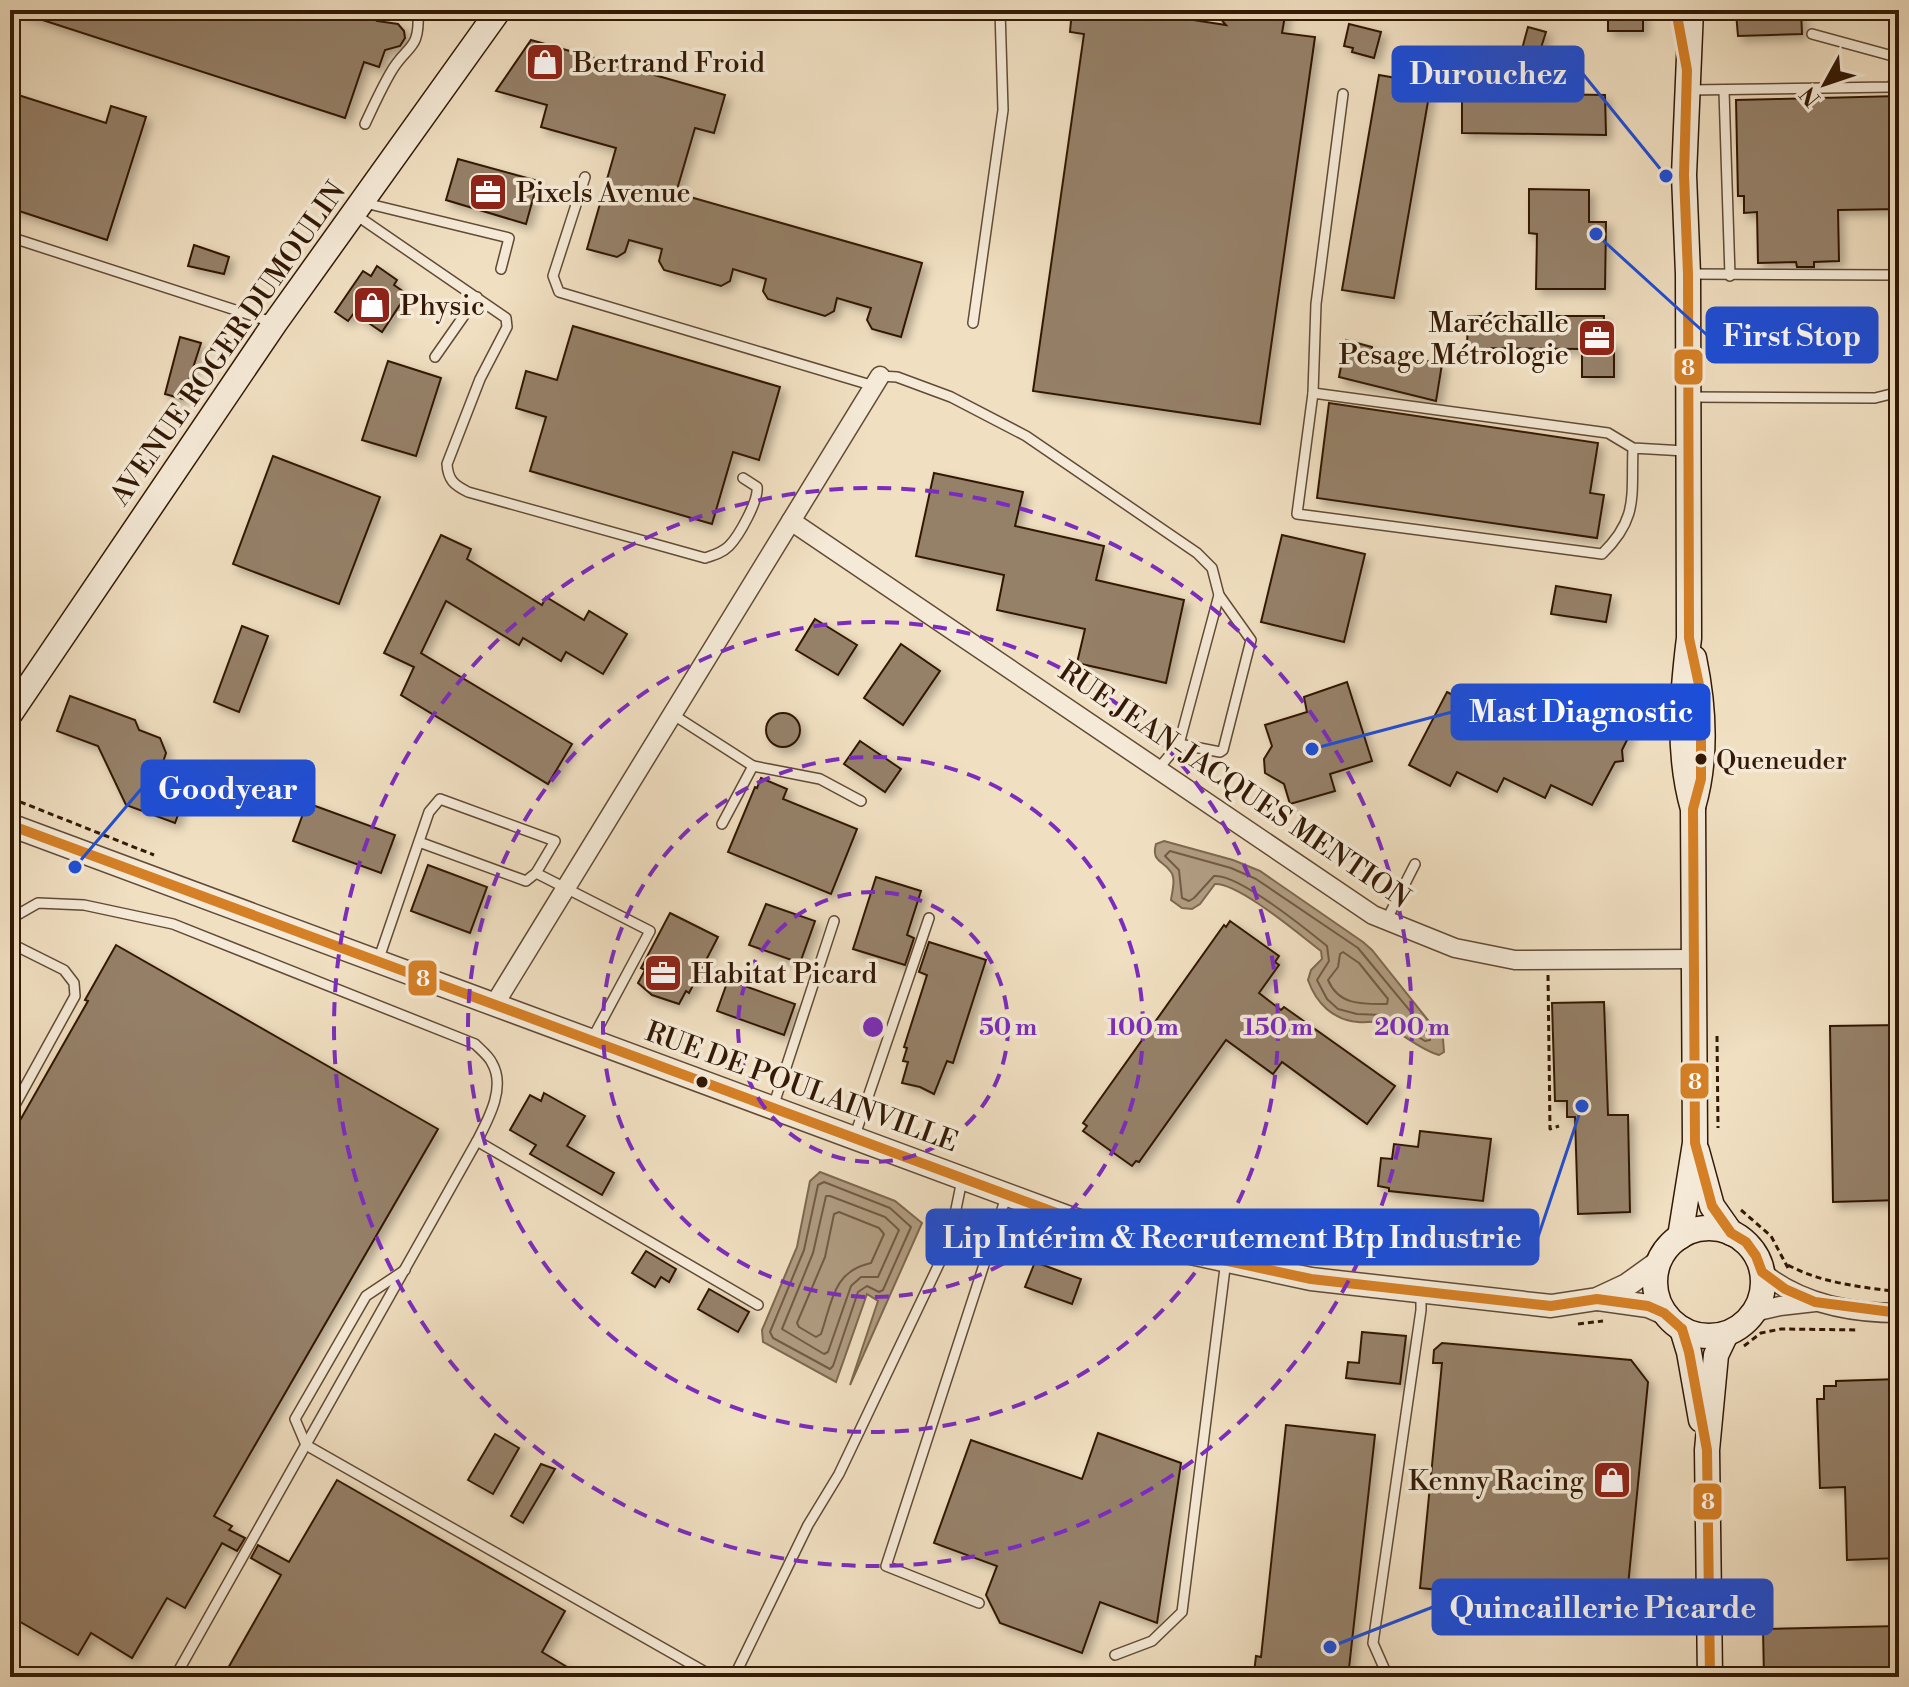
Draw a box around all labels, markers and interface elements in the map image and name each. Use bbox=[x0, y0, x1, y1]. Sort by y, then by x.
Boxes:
shop icon: Bertrand Froid bbox=[524, 41, 566, 83]
north arrow bbox=[1785, 44, 1865, 124]
place label: Bertrand Froid bbox=[572, 46, 765, 81]
callout: Durouchez bbox=[1393, 47, 1583, 101]
text: Durouchez bbox=[1409, 56, 1567, 94]
text: N bbox=[1795, 80, 1827, 111]
office icon: Pixels Avenue bbox=[467, 171, 509, 213]
street label: AVENUE ROGER DUMOULIN bbox=[102, 175, 354, 513]
place label: Pixels Avenue bbox=[516, 176, 691, 211]
shop icon: Physic bbox=[351, 284, 393, 326]
place label: Physic bbox=[400, 289, 485, 324]
place label: Maréchalle Pesage Métrologie bbox=[1339, 306, 1569, 373]
callout: First Stop bbox=[1707, 308, 1877, 362]
office icon: Maréchalle Pesage Métrologie bbox=[1576, 317, 1618, 359]
text: First Stop bbox=[1723, 318, 1861, 356]
line badge: 8 bbox=[1673, 348, 1704, 386]
text: 8 bbox=[1681, 355, 1695, 382]
street label: RUE JEAN-JACQUES MENTION bbox=[1052, 654, 1417, 916]
callout: Mast Diagnostic bbox=[1452, 685, 1709, 739]
text: Mast Diagnostic bbox=[1469, 694, 1693, 732]
place label: Queneuder bbox=[1716, 745, 1847, 777]
marker: Queneuder bbox=[1693, 751, 1709, 767]
callout: Goodyear bbox=[142, 761, 314, 815]
text: Goodyear bbox=[158, 771, 298, 809]
office icon: Habitat Picard bbox=[642, 952, 684, 994]
place label: Habitat Picard bbox=[691, 957, 877, 992]
line badge: 8 bbox=[407, 959, 438, 997]
text: 8 bbox=[416, 966, 430, 993]
centre of rings bbox=[859, 1013, 887, 1041]
text: 50 m bbox=[979, 1013, 1037, 1043]
text: 100 m bbox=[1107, 1013, 1179, 1043]
text: 150 m bbox=[1243, 1013, 1313, 1043]
text: 200 m bbox=[1374, 1013, 1450, 1043]
street label: RUE DE POULAINVILLE bbox=[640, 1014, 963, 1160]
line badge: 8 bbox=[1679, 1062, 1710, 1100]
text: 8 bbox=[1688, 1069, 1702, 1096]
unlabelled marker bbox=[694, 1074, 710, 1090]
callout: Lip Intérim & Recrutement Btp Industrie bbox=[927, 1210, 1538, 1264]
text: Lip Intérim & Recrutement Btp Industrie bbox=[943, 1220, 1522, 1258]
shop icon: Kenny Racing bbox=[1591, 1459, 1633, 1501]
place label: Kenny Racing bbox=[1408, 1464, 1584, 1499]
line badge: 8 bbox=[1692, 1482, 1723, 1521]
text: 8 bbox=[1701, 1489, 1715, 1516]
callout: Quincaillerie Picarde bbox=[1433, 1580, 1772, 1634]
text: Quincaillerie Picarde bbox=[1450, 1590, 1756, 1628]

